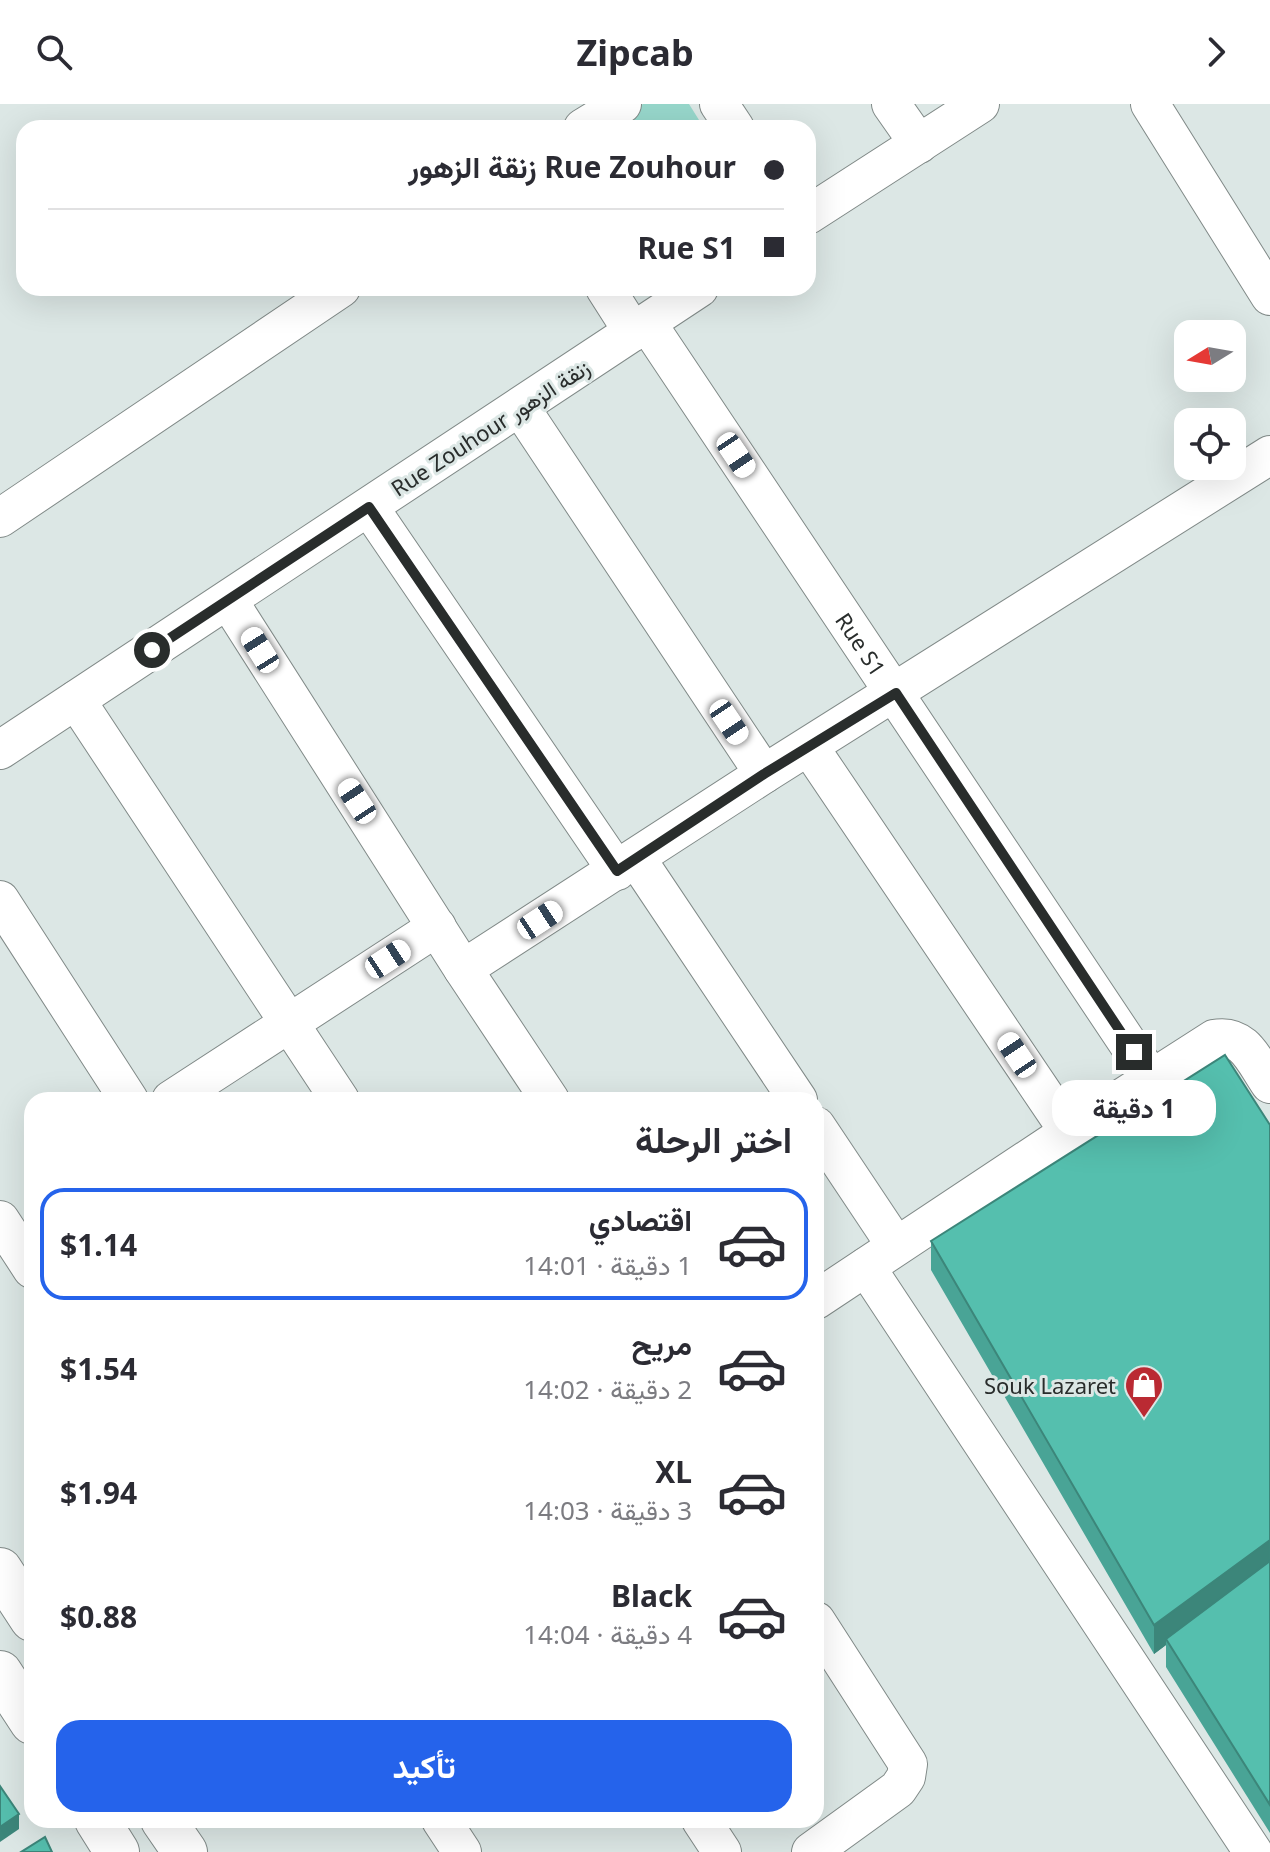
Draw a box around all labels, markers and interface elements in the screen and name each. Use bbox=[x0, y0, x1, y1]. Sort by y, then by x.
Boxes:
text: Zipcab bbox=[576, 28, 694, 77]
icon: search bbox=[32, 30, 76, 74]
icon: forward bbox=[1194, 30, 1238, 74]
text: Rue Zouhour زنقة الزهور bbox=[408, 146, 736, 187]
text: Rue S1 bbox=[637, 227, 736, 268]
north arrow bbox=[1174, 320, 1246, 392]
map controls bbox=[1174, 320, 1246, 480]
street label: Rue Zouhour زنقة الزهور bbox=[385, 351, 595, 503]
button: locate bbox=[1174, 408, 1246, 480]
car bbox=[713, 428, 759, 482]
street label: Rue S1 bbox=[829, 607, 893, 682]
car bbox=[237, 623, 283, 677]
route start bbox=[134, 632, 170, 668]
car bbox=[706, 695, 752, 749]
car bbox=[334, 774, 380, 828]
car bbox=[513, 897, 567, 943]
car bbox=[361, 936, 415, 982]
car bbox=[994, 1028, 1040, 1082]
route end bbox=[1116, 1034, 1152, 1070]
callout: 1 دقيقة bbox=[1052, 1080, 1216, 1136]
text: 1 دقيقة bbox=[1093, 1090, 1175, 1126]
text: اختر الرحلة bbox=[635, 1115, 792, 1164]
text: اقتصادي bbox=[589, 1199, 692, 1240]
icon: car bbox=[716, 1208, 788, 1280]
text: $1.14 bbox=[60, 1224, 137, 1265]
text: 1 دقيقة · 14:01 bbox=[523, 1247, 692, 1283]
text: مريح bbox=[632, 1323, 692, 1364]
icon: car bbox=[716, 1332, 788, 1404]
text: $1.54 bbox=[60, 1348, 137, 1389]
shop icon: Souk Lazaret bbox=[1123, 1364, 1165, 1419]
place label: Souk Lazaret bbox=[984, 1370, 1116, 1400]
text: 2 دقيقة · 14:02 bbox=[523, 1371, 692, 1407]
text: XL bbox=[655, 1451, 692, 1492]
icon: car bbox=[716, 1456, 788, 1528]
text: $1.94 bbox=[60, 1472, 137, 1513]
text: 3 دقيقة · 14:03 bbox=[523, 1492, 692, 1528]
text: Black bbox=[611, 1575, 692, 1616]
icon: car bbox=[716, 1580, 788, 1652]
text: $0.88 bbox=[60, 1596, 137, 1637]
text: 4 دقيقة · 14:04 bbox=[523, 1616, 692, 1652]
button: تأكيد bbox=[56, 1720, 792, 1812]

